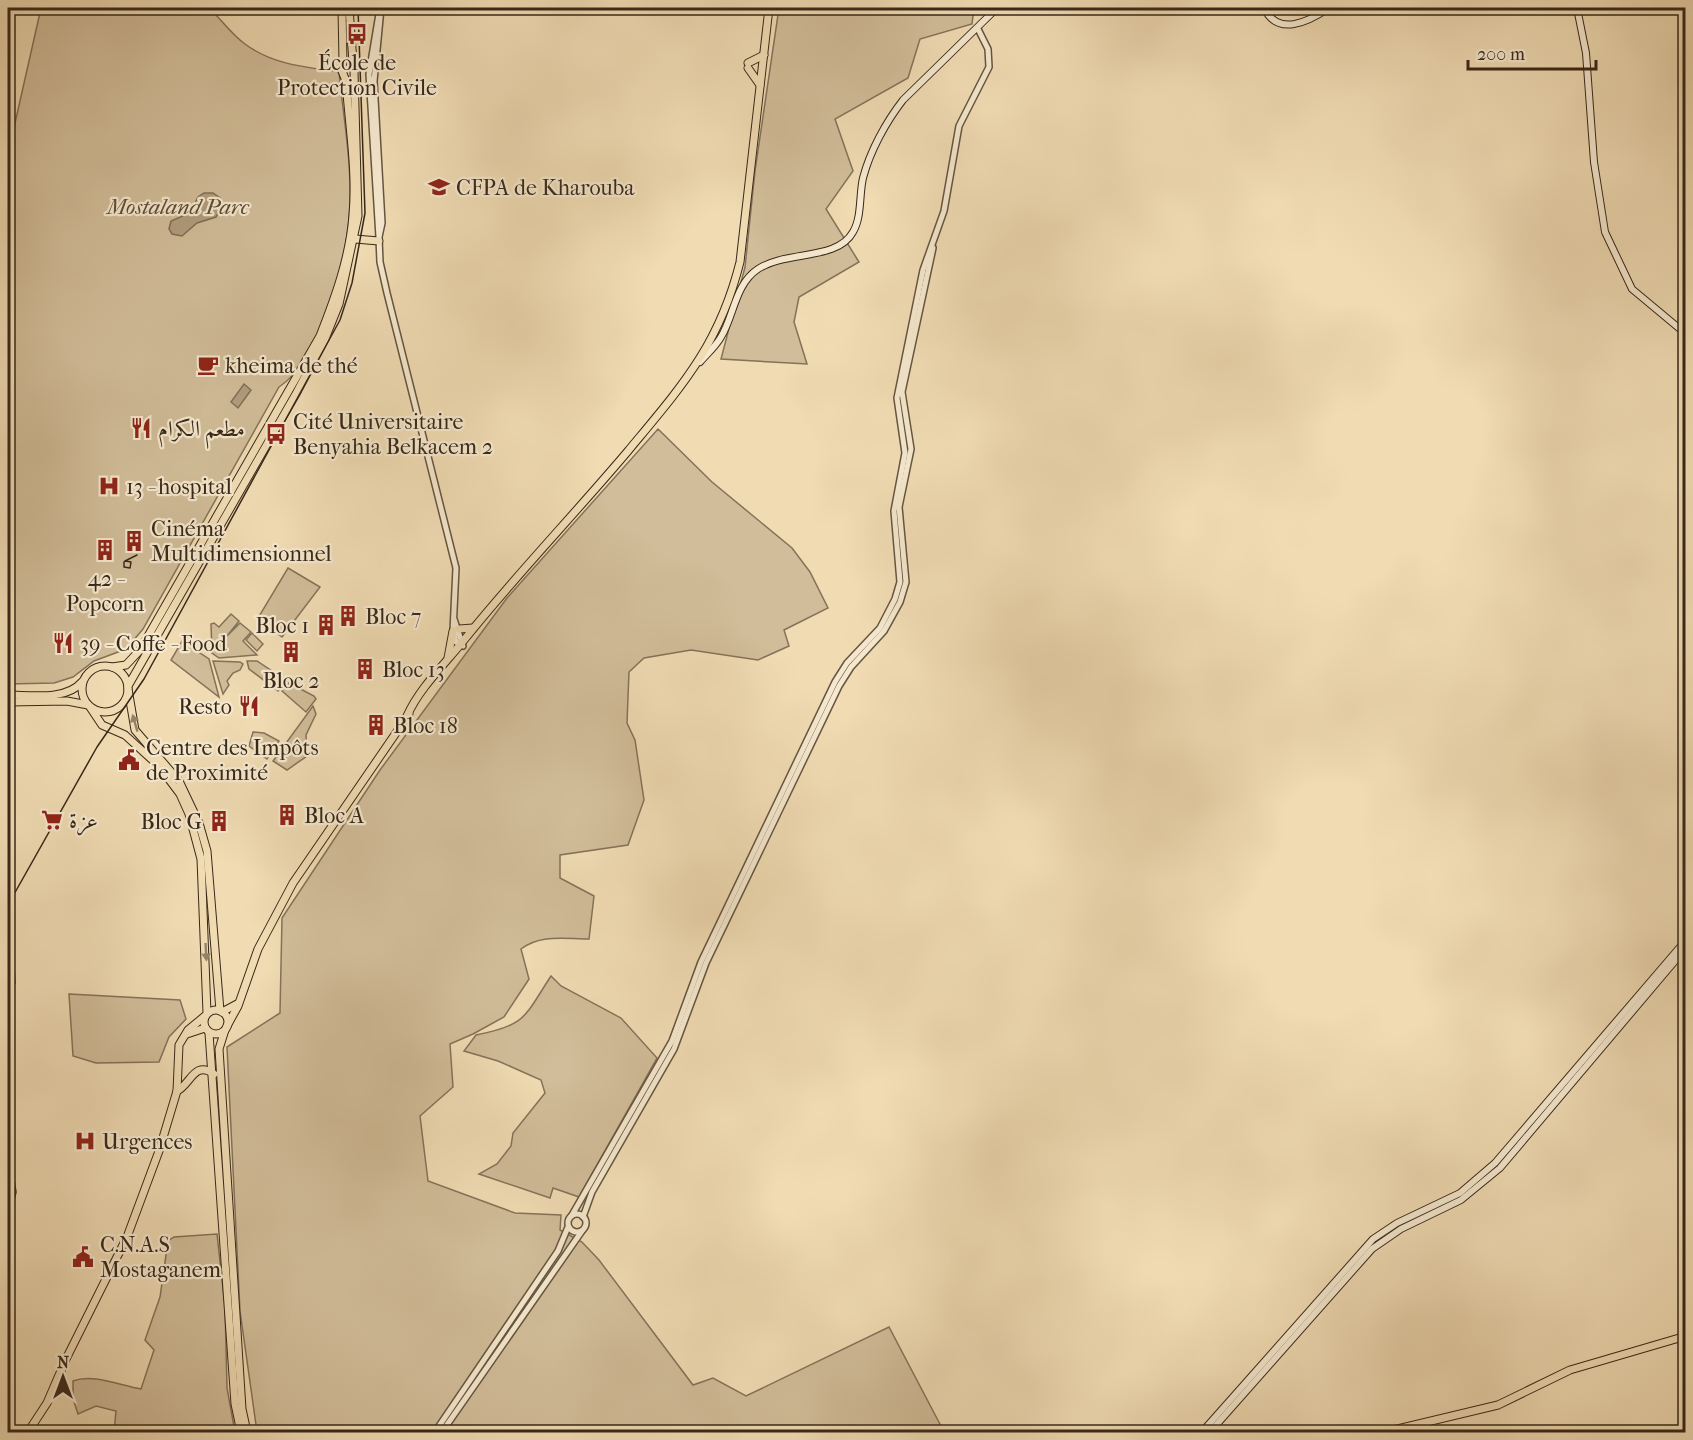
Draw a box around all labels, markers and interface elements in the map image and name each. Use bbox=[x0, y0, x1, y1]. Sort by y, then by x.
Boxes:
bus stop icon: École de Protection Civile bbox=[345, 22, 369, 46]
scale bar bbox=[1468, 33, 1596, 71]
text: 200 m bbox=[1477, 44, 1525, 65]
place label: École de Protection Civile bbox=[277, 49, 437, 101]
school or university icon: CFPA de Kharouba bbox=[427, 175, 451, 199]
place label: CFPA de Kharouba bbox=[456, 175, 635, 201]
park label: Mostaland Parc bbox=[105, 194, 250, 220]
cafe icon: kheima de thé bbox=[196, 353, 220, 377]
place label: kheima de thé bbox=[225, 353, 358, 379]
place label: Cité Universitaire Benyahia Belkacem 2 bbox=[293, 409, 493, 460]
restaurant icon: مطعم الكرام bbox=[129, 416, 153, 440]
place label: مطعم الكرام bbox=[158, 416, 245, 449]
bus stop icon: Cité Universitaire Benyahia Belkacem 2 bbox=[264, 422, 288, 446]
hospital icon: 13 - hospital bbox=[97, 474, 121, 498]
place label: 13 - hospital bbox=[126, 474, 232, 500]
place label: Cinéma Multidimensionnel bbox=[151, 516, 332, 567]
building icon: Cinéma Multidimensionnel bbox=[122, 529, 146, 553]
building icon: 42 - Popcorn bbox=[93, 538, 117, 562]
place label: 42 - Popcorn bbox=[66, 566, 145, 617]
building icon: Bloc 7 bbox=[336, 604, 360, 628]
place label: Bloc 7 bbox=[365, 604, 421, 630]
place label: Bloc 1 bbox=[255, 613, 309, 639]
building icon: Bloc 1 bbox=[314, 613, 338, 637]
restaurant icon: 39 - Coffe - Food bbox=[51, 631, 75, 655]
place label: 39 - Coffe - Food bbox=[80, 631, 228, 657]
building icon: Bloc 2 bbox=[279, 640, 303, 664]
building icon: Bloc 13 bbox=[353, 657, 377, 681]
place label: Bloc 13 bbox=[382, 657, 445, 683]
place label: Bloc 2 bbox=[262, 668, 320, 694]
place label: Resto bbox=[178, 694, 232, 720]
restaurant icon: Resto bbox=[237, 694, 261, 718]
building icon: Bloc 18 bbox=[364, 713, 388, 737]
place label: Bloc 18 bbox=[393, 713, 458, 739]
one-way arrow bbox=[130, 714, 139, 732]
place label: Centre des Impôts de Proximité bbox=[146, 735, 319, 786]
public building icon: Centre des Impôts de Proximité bbox=[117, 748, 141, 772]
building icon: Bloc A bbox=[275, 803, 299, 827]
place label: Bloc A bbox=[304, 803, 365, 829]
supermarket icon: عزة bbox=[40, 808, 64, 832]
place label: عزة bbox=[69, 808, 98, 836]
place label: Bloc G bbox=[141, 809, 202, 835]
building icon: Bloc G bbox=[207, 809, 231, 833]
one-way arrow bbox=[201, 942, 211, 961]
hospital icon: Urgences bbox=[73, 1129, 97, 1153]
place label: Urgences bbox=[102, 1129, 192, 1155]
place label: C.N.A.S Mostaganem bbox=[100, 1232, 222, 1283]
public building icon: C.N.A.S Mostaganem bbox=[71, 1245, 95, 1269]
north arrow bbox=[33, 1347, 93, 1407]
text: N bbox=[57, 1353, 70, 1372]

